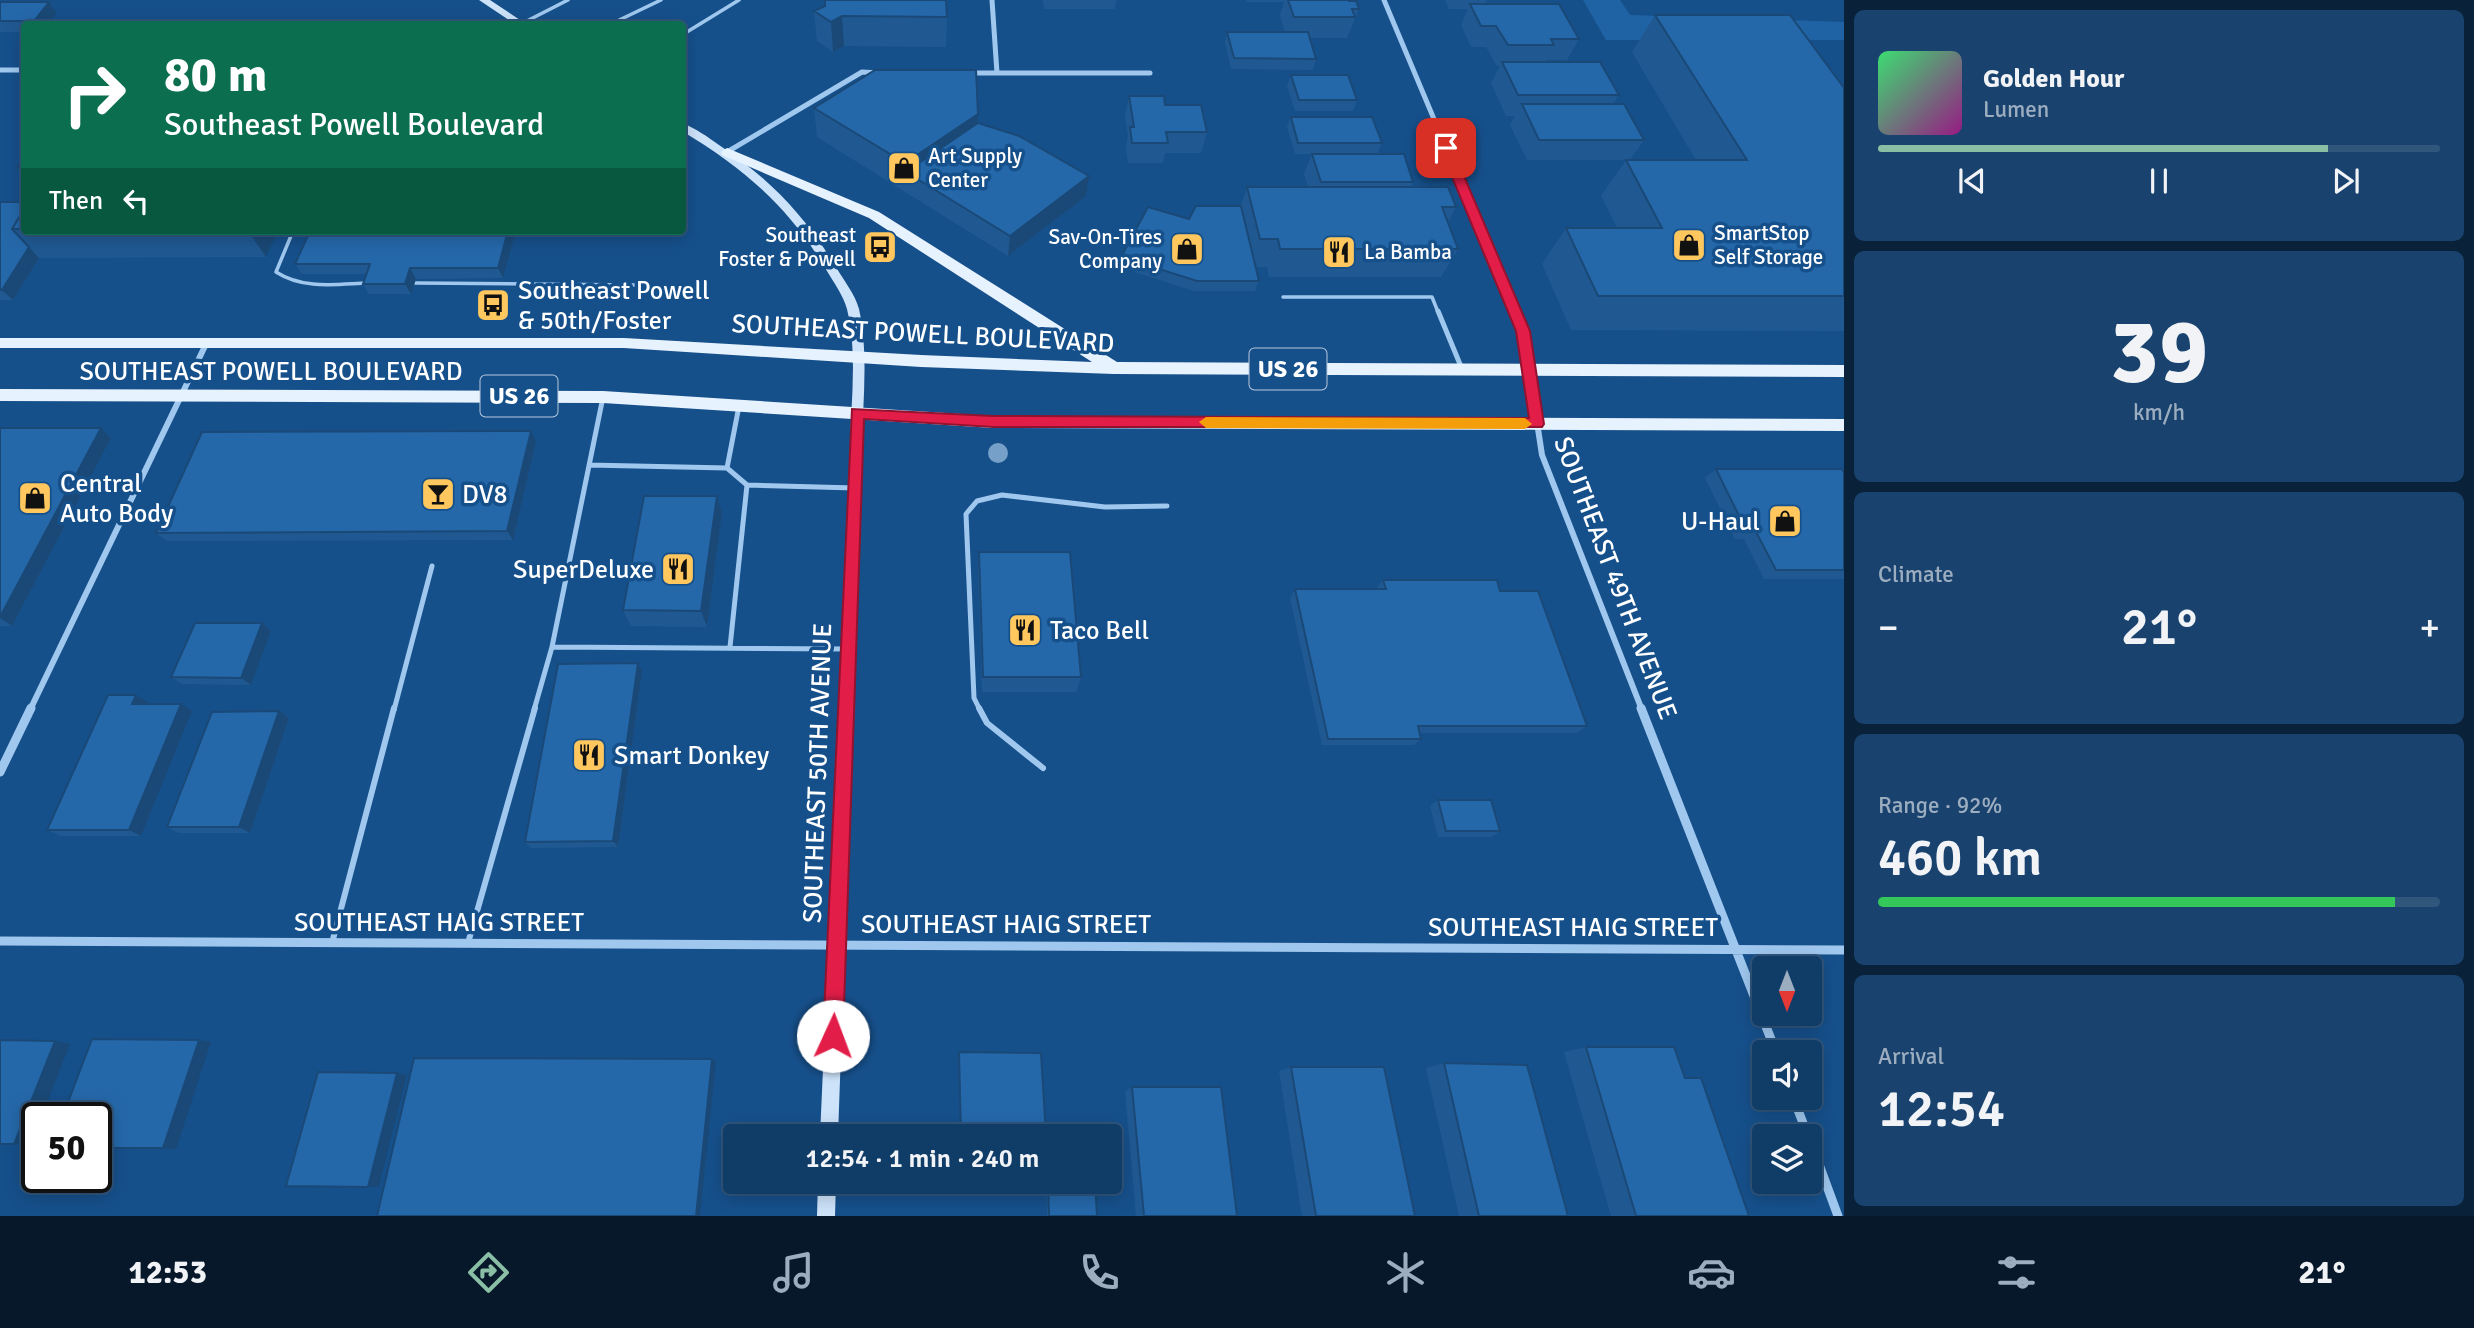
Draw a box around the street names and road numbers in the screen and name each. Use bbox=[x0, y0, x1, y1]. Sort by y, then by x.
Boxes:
street label: SOUTHEAST POWELL BOULEVARD bbox=[731, 308, 1115, 360]
road number: US 26 bbox=[1250, 348, 1326, 390]
street label: SOUTHEAST POWELL BOULEVARD bbox=[79, 356, 463, 388]
road number: US 26 bbox=[480, 376, 558, 416]
street label: SOUTHEAST 49TH AVENUE bbox=[1546, 432, 1684, 724]
street label: SOUTHEAST 50TH AVENUE bbox=[797, 622, 839, 924]
street label: SOUTHEAST HAIG STREET bbox=[294, 907, 584, 939]
street label: SOUTHEAST HAIG STREET bbox=[861, 909, 1151, 941]
street label: SOUTHEAST HAIG STREET bbox=[1428, 912, 1718, 944]

